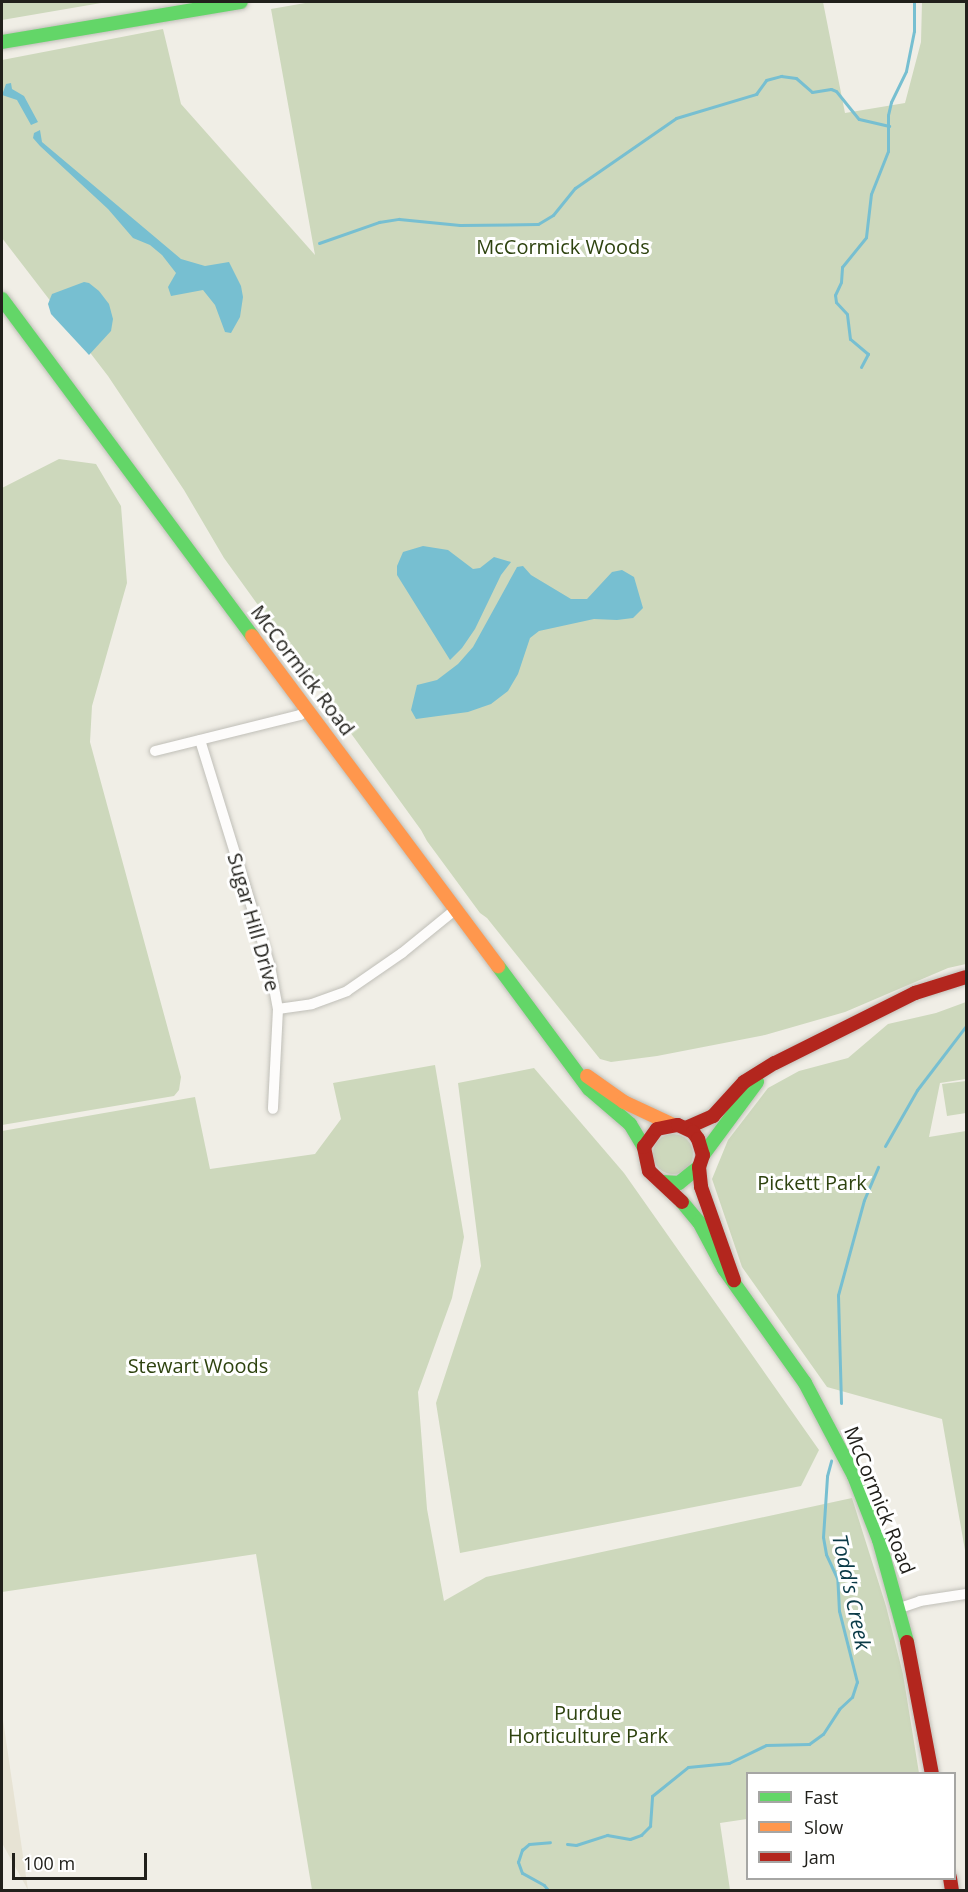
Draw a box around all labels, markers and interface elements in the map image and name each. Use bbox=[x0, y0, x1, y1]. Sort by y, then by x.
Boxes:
park label: McCormick Woods bbox=[476, 234, 650, 258]
street label: McCormick Road bbox=[246, 600, 360, 740]
street label: Sugar Hill Drive bbox=[223, 850, 285, 994]
park label: Pickett Park bbox=[757, 1170, 867, 1194]
park label: Stewart Woods bbox=[128, 1353, 268, 1377]
street label: McCormick Road bbox=[839, 1423, 921, 1577]
water label: Todd's Creek bbox=[827, 1532, 877, 1652]
park label: Purdue Horticulture Park bbox=[508, 1701, 668, 1748]
legend bbox=[746, 1772, 956, 1880]
text: Fast bbox=[804, 1785, 838, 1809]
text: Slow bbox=[804, 1815, 843, 1839]
scale bar bbox=[15, 1841, 150, 1879]
text: Jam bbox=[804, 1845, 836, 1869]
text: 100 m bbox=[23, 1851, 75, 1875]

